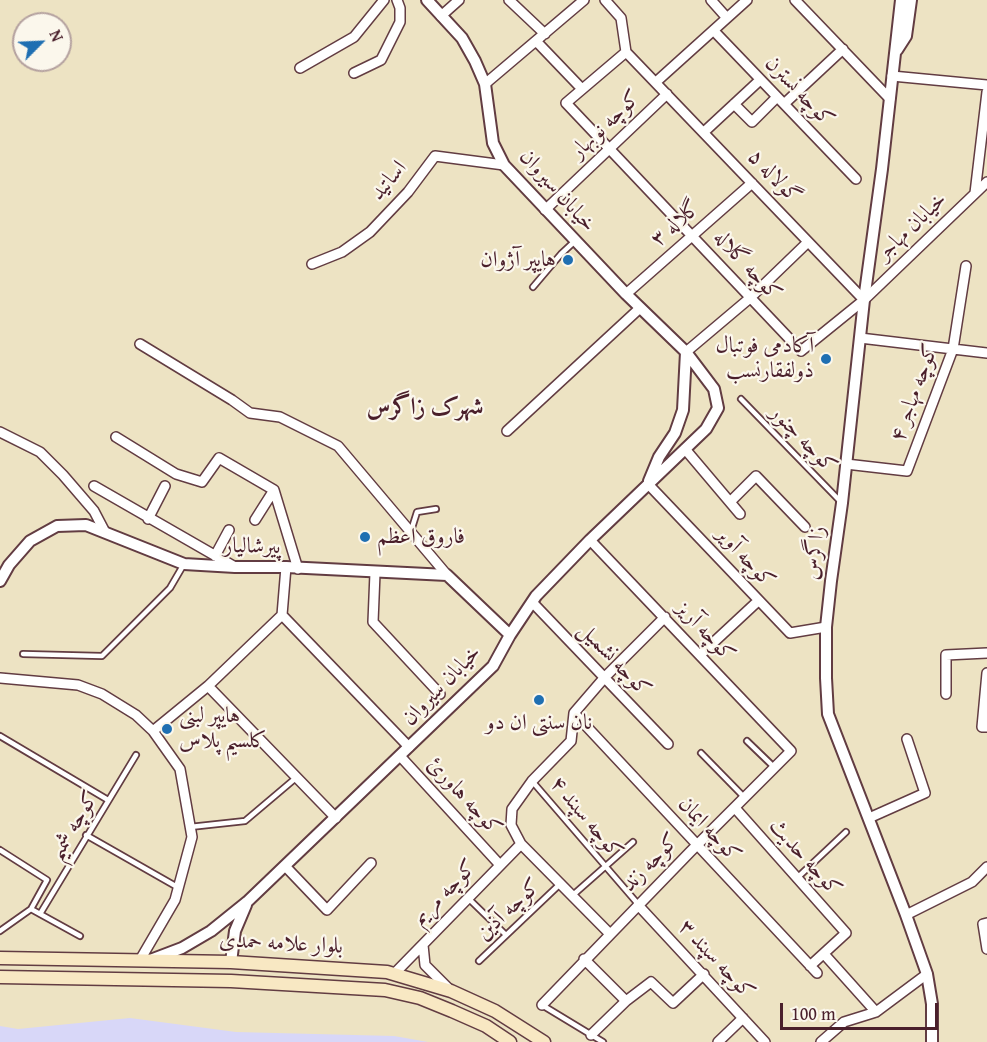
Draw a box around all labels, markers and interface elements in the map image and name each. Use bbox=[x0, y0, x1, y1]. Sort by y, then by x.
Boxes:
north arrow bbox=[12, 12, 72, 72]
text: N bbox=[43, 26, 70, 45]
street label: کوچه نسترن bbox=[759, 51, 839, 133]
street label: کوچه نوبهار bbox=[565, 85, 647, 165]
street label: خیابان سیروان bbox=[513, 144, 601, 238]
street label: گولاله ۵ bbox=[742, 144, 806, 210]
street label: اساتید bbox=[365, 156, 413, 206]
street label: خیابان مهاجر bbox=[871, 187, 953, 267]
street label: گلاله ۳ bbox=[646, 195, 706, 253]
street label: کوچه گلاله bbox=[707, 225, 787, 307]
place label: هایپر آژوان bbox=[480, 247, 556, 273]
marker: هایپر آژوان bbox=[561, 253, 575, 267]
place label: آکادمی فوتبال ذولفقارنسب bbox=[715, 333, 814, 384]
street label: کوچه مهاجر ۴ bbox=[885, 340, 945, 446]
marker: آکادمی فوتبال ذولفقارنسب bbox=[819, 352, 833, 366]
district label: شهرک زاگرس bbox=[367, 394, 483, 422]
street label: کوچه چنور bbox=[764, 400, 842, 480]
street label: کوچه آویر bbox=[710, 522, 780, 594]
place label: فاروق اعظم bbox=[377, 524, 465, 550]
street label: زاگرس bbox=[798, 524, 832, 582]
marker: فاروق اعظم bbox=[358, 530, 372, 544]
street label: پیرشالیار bbox=[223, 533, 281, 561]
street label: کوچه آریز bbox=[670, 596, 740, 668]
street label: کوچه نشمیل bbox=[572, 617, 656, 703]
street label: خیابان سیروان bbox=[397, 640, 487, 732]
marker: نان سنتی ان دو bbox=[532, 693, 546, 707]
place label: هایپر لبنی کلسیم پلاس bbox=[179, 703, 267, 754]
place label: نان سنتی ان دو bbox=[486, 710, 592, 736]
marker: هایپر لبنی کلسیم پلاس bbox=[160, 722, 174, 736]
street label: کوچه هاورئ bbox=[421, 752, 507, 842]
street label: کوچه سپند ۴ bbox=[544, 771, 628, 865]
street label: کوچه شمیم bbox=[43, 787, 105, 865]
street label: کوچه ایمان bbox=[672, 792, 746, 868]
street label: کوچه حدیث bbox=[763, 814, 847, 902]
street label: کوچه زند bbox=[617, 828, 685, 898]
street label: کوچه مریم bbox=[407, 854, 483, 932]
street label: کوچه آذین bbox=[471, 873, 547, 947]
street label: کوچه سپند ۳ bbox=[672, 914, 760, 1006]
street label: بلوار علامه حمدی bbox=[218, 928, 344, 960]
scale bar bbox=[783, 991, 940, 1029]
text: 100 m bbox=[791, 1000, 836, 1027]

